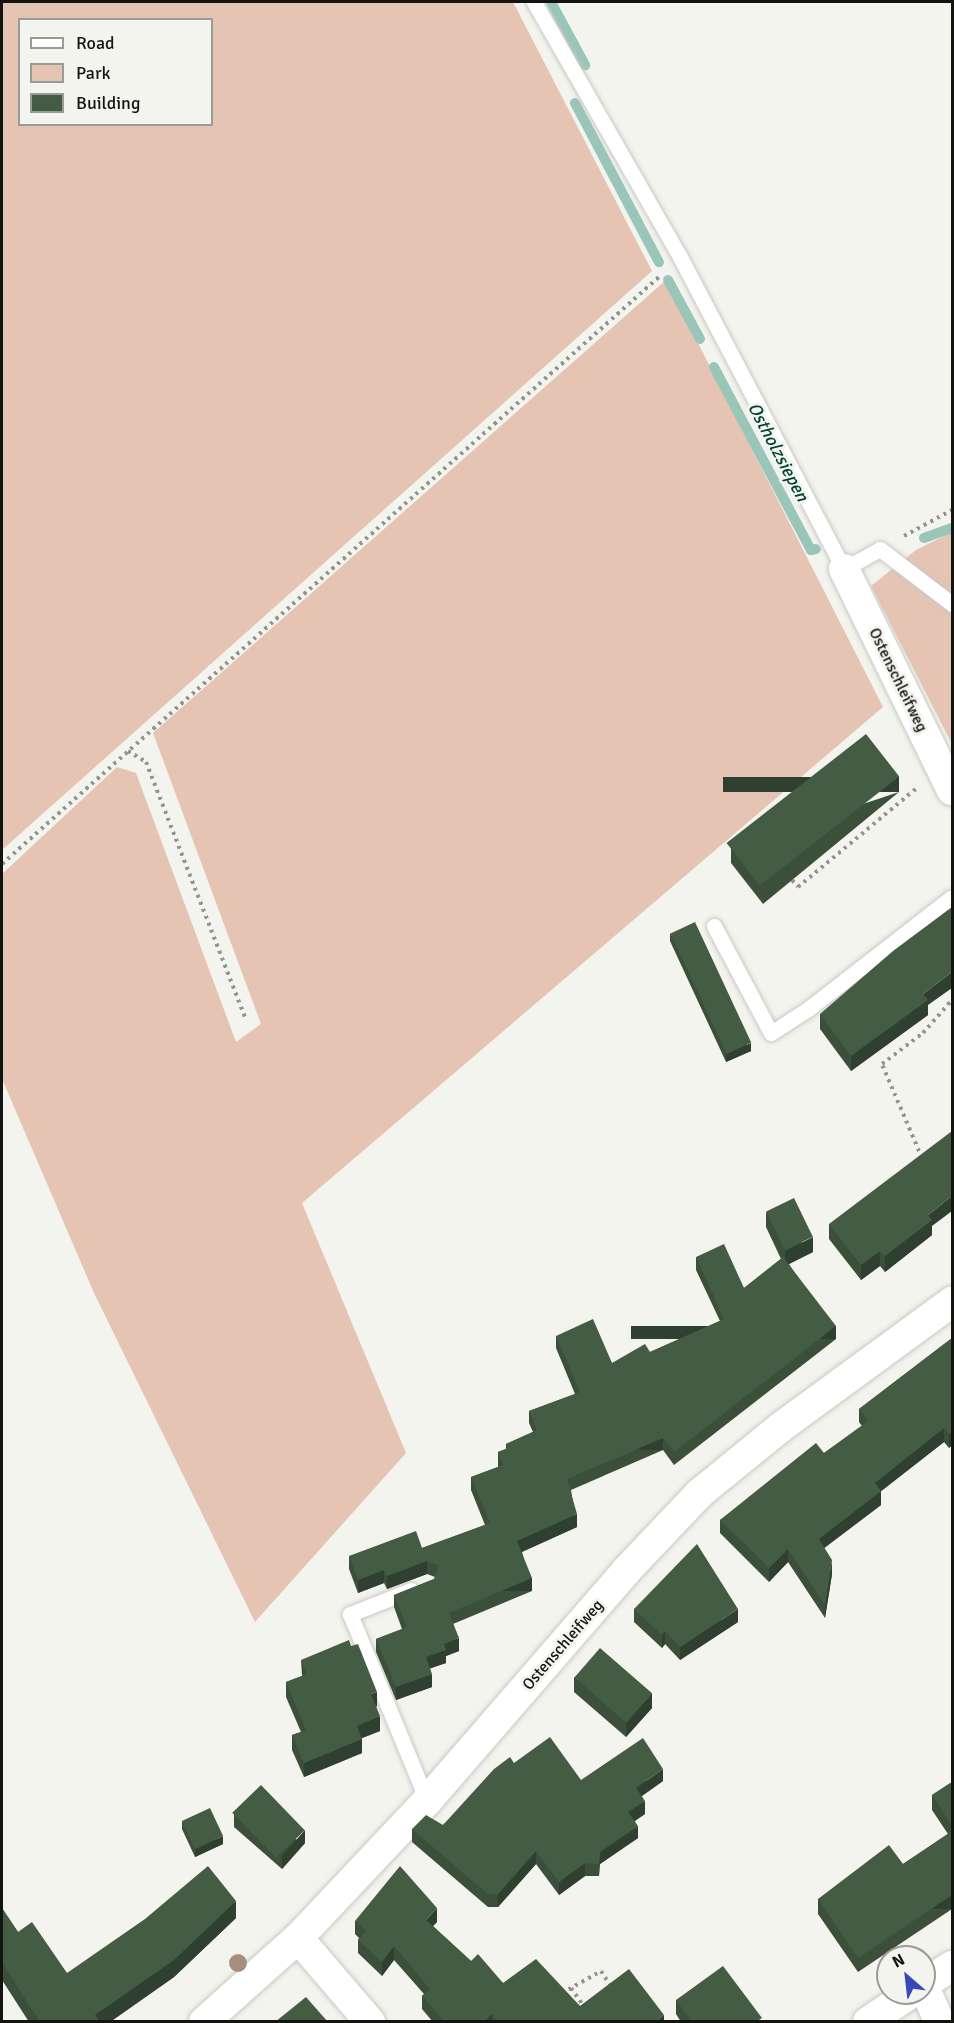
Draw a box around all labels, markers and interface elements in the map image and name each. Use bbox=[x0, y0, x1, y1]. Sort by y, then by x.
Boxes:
legend bbox=[18, 18, 213, 126]
text: Road bbox=[76, 32, 115, 54]
text: Park bbox=[76, 62, 111, 84]
text: Building bbox=[76, 92, 140, 114]
water label: Ostholzsiepen bbox=[743, 399, 813, 505]
street label: Ostenschleifweg bbox=[865, 625, 931, 735]
street label: Ostenschleifweg bbox=[519, 1596, 607, 1694]
north arrow bbox=[876, 1945, 936, 2005]
text: N bbox=[889, 1949, 908, 1972]

